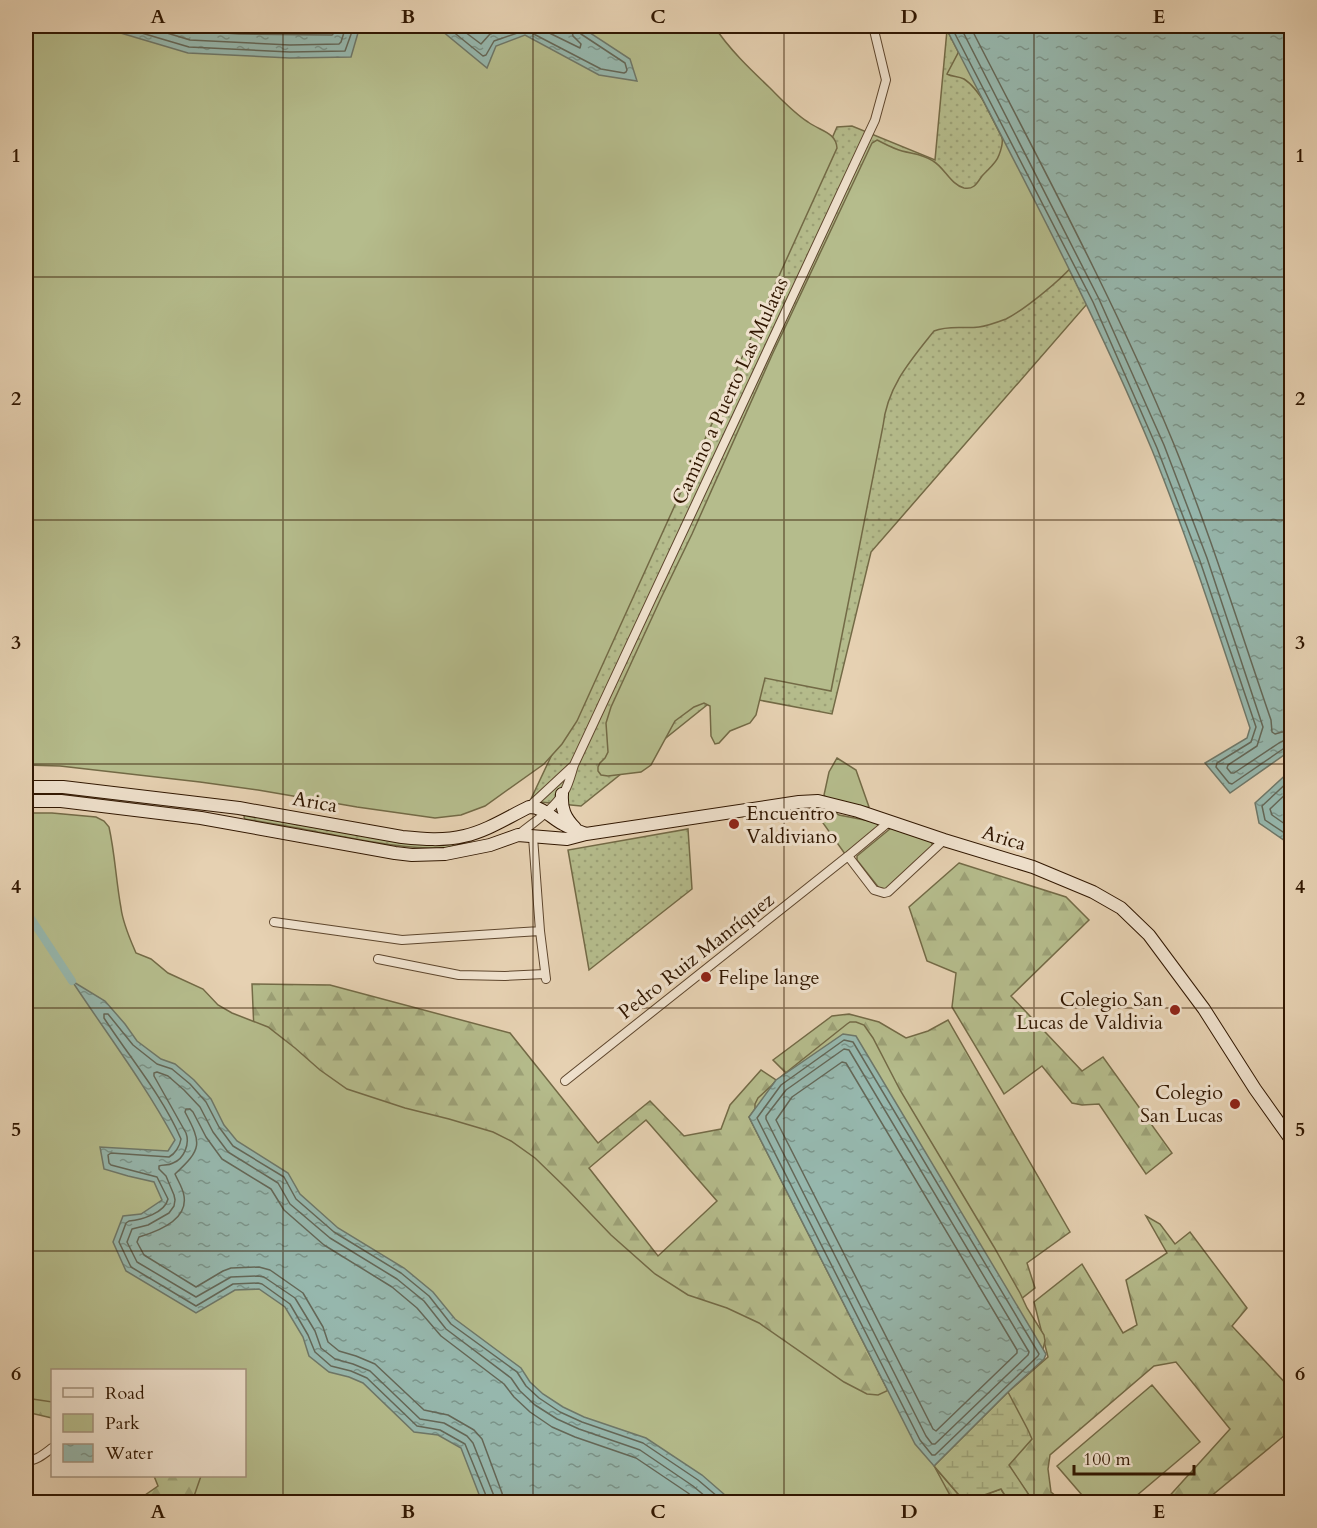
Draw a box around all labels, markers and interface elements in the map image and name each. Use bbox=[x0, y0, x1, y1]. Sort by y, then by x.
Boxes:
text: A bbox=[150, 3, 166, 30]
text: B bbox=[401, 3, 415, 30]
text: C bbox=[650, 3, 666, 30]
text: D bbox=[900, 3, 918, 30]
text: E bbox=[1153, 3, 1165, 30]
text: 1 bbox=[11, 142, 21, 169]
text: 1 bbox=[1295, 142, 1305, 169]
street label: Camino a Puerto Las Mulatas bbox=[665, 273, 795, 509]
text: 2 bbox=[11, 385, 21, 412]
text: 2 bbox=[1295, 385, 1305, 412]
text: 3 bbox=[11, 629, 21, 656]
text: 3 bbox=[1295, 629, 1305, 656]
street label: Arica bbox=[291, 785, 340, 819]
place label: Encuentro Valdiviano bbox=[746, 800, 837, 850]
marker: Encuentro Valdiviano bbox=[727, 817, 741, 831]
street label: Arica bbox=[979, 819, 1030, 858]
text: 4 bbox=[11, 873, 21, 900]
text: 4 bbox=[1295, 873, 1305, 900]
street label: Pedro Ruiz Manríquez bbox=[612, 886, 780, 1026]
place label: Felipe lange bbox=[718, 964, 820, 991]
marker: Felipe lange bbox=[699, 970, 713, 984]
place label: Colegio San Lucas de Valdivia bbox=[1016, 986, 1164, 1036]
marker: Colegio San Lucas de Valdivia bbox=[1168, 1003, 1182, 1017]
place label: Colegio San Lucas bbox=[1140, 1079, 1223, 1129]
marker: Colegio San Lucas bbox=[1228, 1097, 1242, 1111]
text: 5 bbox=[11, 1116, 21, 1143]
text: 5 bbox=[1295, 1116, 1305, 1143]
text: 6 bbox=[11, 1360, 21, 1387]
text: 6 bbox=[1295, 1360, 1305, 1387]
legend bbox=[51, 1369, 246, 1477]
text: Road bbox=[105, 1381, 145, 1406]
text: Park bbox=[105, 1411, 140, 1436]
scale bar bbox=[1074, 1438, 1194, 1476]
text: Water bbox=[104, 1441, 154, 1466]
text: 100 m bbox=[1083, 1447, 1131, 1472]
text: A bbox=[150, 1498, 166, 1525]
text: B bbox=[401, 1498, 415, 1525]
text: C bbox=[650, 1498, 666, 1525]
text: D bbox=[900, 1498, 918, 1525]
text: E bbox=[1153, 1498, 1165, 1525]

